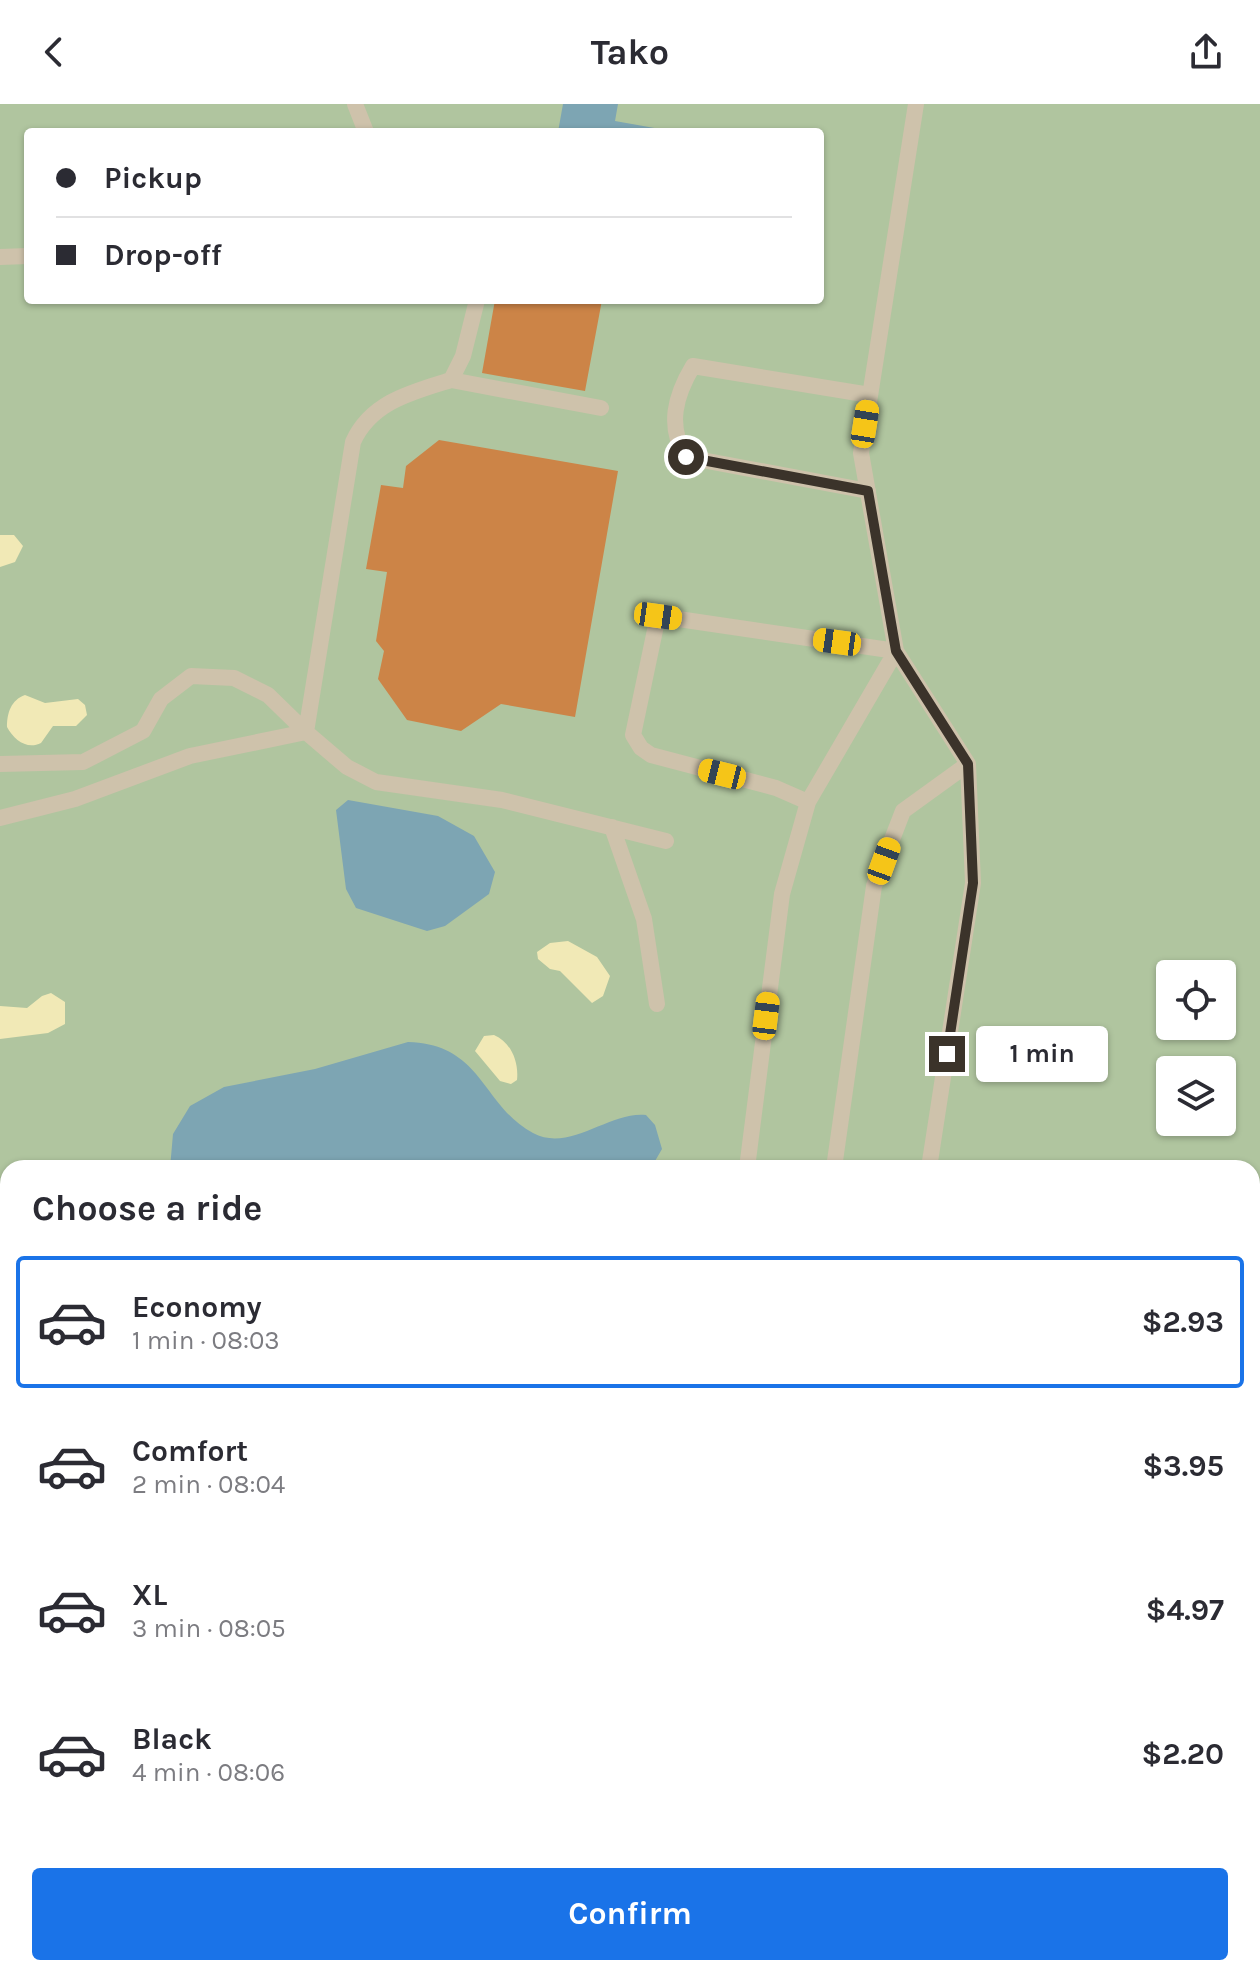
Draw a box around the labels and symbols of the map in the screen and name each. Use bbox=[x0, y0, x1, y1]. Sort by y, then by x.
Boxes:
car bbox=[849, 398, 881, 450]
route start bbox=[668, 439, 704, 475]
car bbox=[633, 601, 683, 631]
car bbox=[812, 627, 862, 657]
car bbox=[696, 757, 748, 791]
car bbox=[865, 834, 903, 888]
car bbox=[751, 991, 781, 1041]
callout: 1 min bbox=[975, 1026, 1107, 1082]
route end bbox=[929, 1036, 965, 1072]

